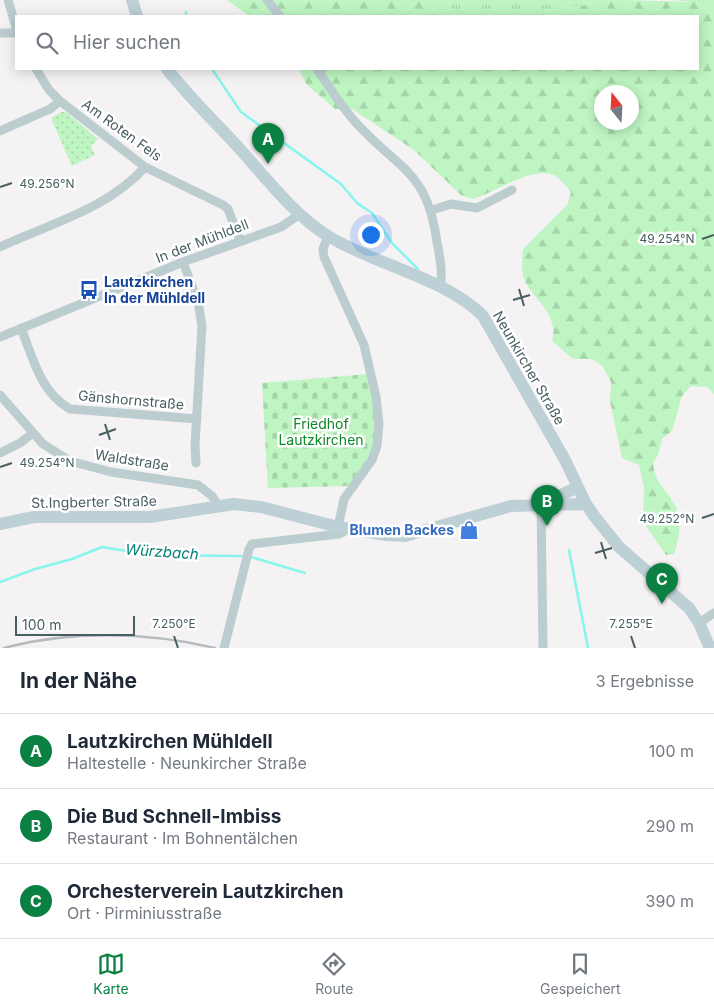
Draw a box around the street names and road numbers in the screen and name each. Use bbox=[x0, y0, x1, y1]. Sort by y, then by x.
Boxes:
street label: Am Roten Fels bbox=[79, 95, 166, 164]
street label: In der Mühldell bbox=[153, 215, 251, 266]
street label: Neunkircher Straße bbox=[490, 308, 569, 428]
street label: Gänshornstraße bbox=[77, 386, 185, 413]
street label: Waldstraße bbox=[94, 445, 170, 474]
street label: St.Ingberter Straße bbox=[31, 492, 157, 511]

